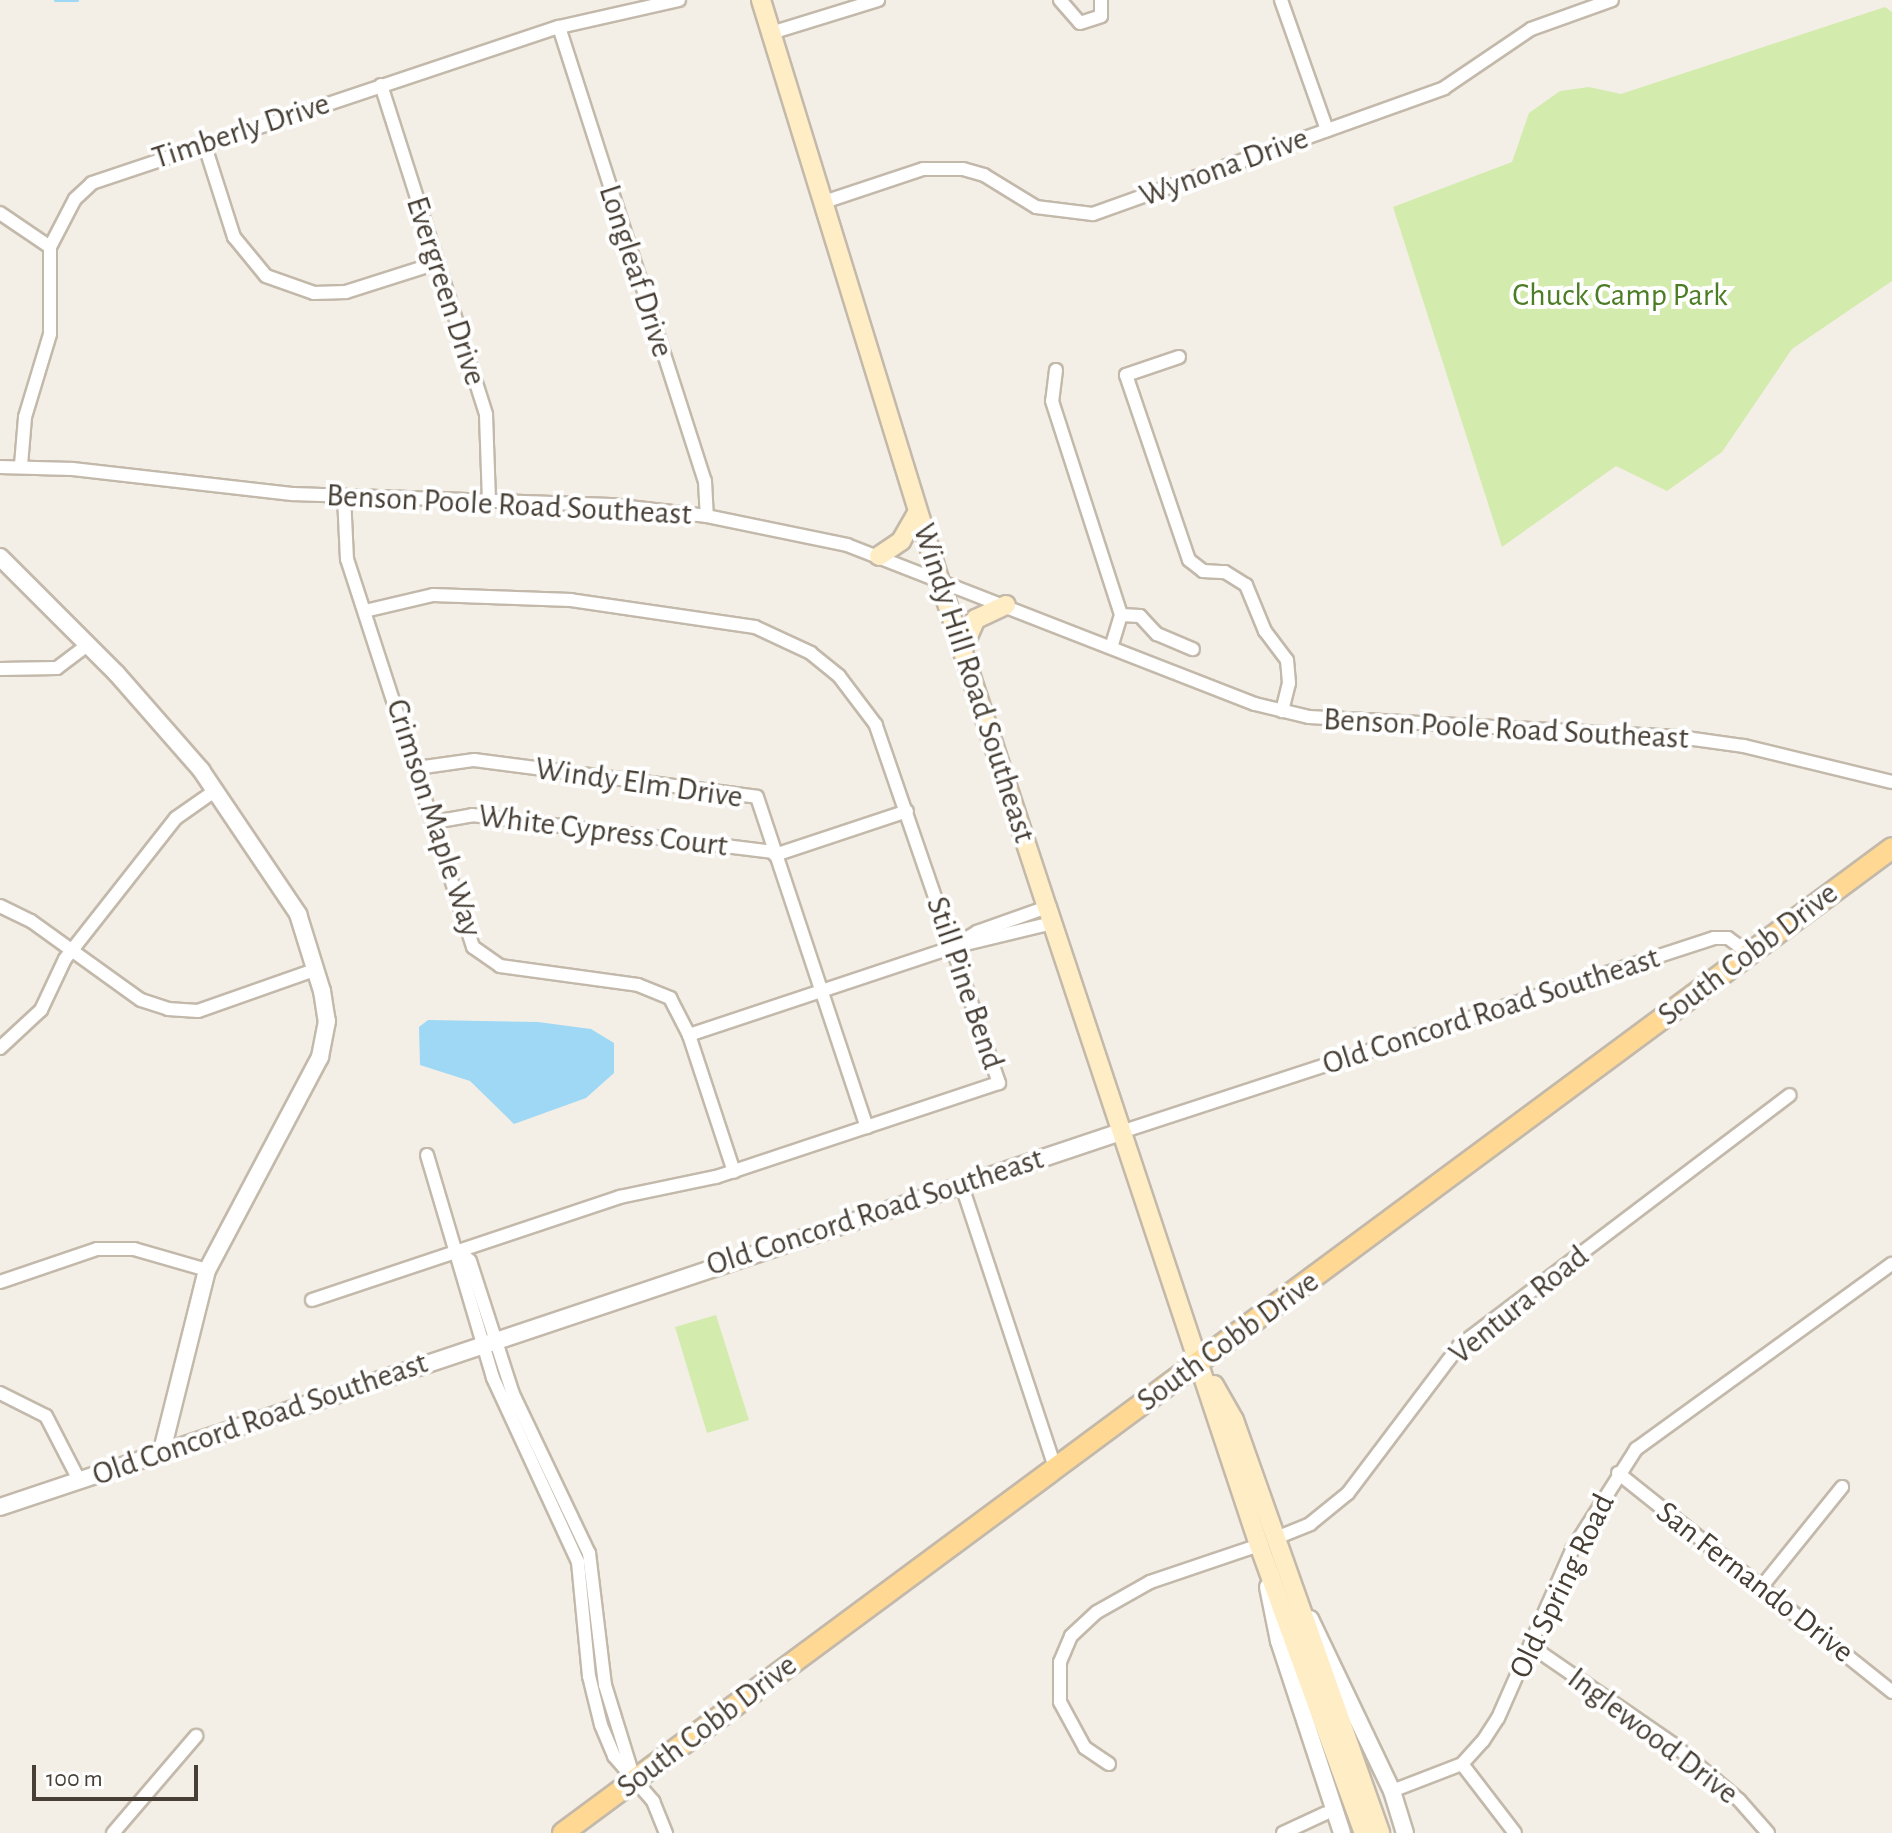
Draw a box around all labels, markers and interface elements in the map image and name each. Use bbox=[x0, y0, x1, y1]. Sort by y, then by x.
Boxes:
street label: Timberly Drive bbox=[148, 84, 334, 178]
street label: Wynona Drive bbox=[1134, 119, 1314, 215]
street label: Longleaf Drive bbox=[590, 180, 682, 362]
street label: Evergreen Drive bbox=[397, 192, 495, 390]
park label: Chuck Camp Park bbox=[1512, 276, 1728, 314]
street label: Benson Poole Road Southeast bbox=[325, 476, 693, 534]
street label: Windy Hill Road Southeast bbox=[904, 519, 1044, 847]
street label: Crimson Maple Way bbox=[377, 694, 491, 942]
street label: Benson Poole Road Southeast bbox=[1322, 700, 1690, 758]
street label: Windy Elm Drive bbox=[533, 749, 745, 817]
street label: White Cypress Court bbox=[476, 797, 730, 865]
street label: South Cobb Drive bbox=[1651, 874, 1845, 1034]
street label: Still Pine Bend bbox=[918, 892, 1012, 1074]
street label: Old Concord Road Southeast bbox=[1318, 938, 1664, 1084]
street label: Old Concord Road Southeast bbox=[702, 1139, 1048, 1285]
street label: Ventura Road bbox=[1442, 1237, 1596, 1373]
street label: South Cobb Drive bbox=[1130, 1262, 1326, 1420]
street label: Old Concord Road Southeast bbox=[87, 1344, 433, 1494]
street label: Old Spring Road bbox=[1501, 1488, 1623, 1684]
street label: San Fernando Drive bbox=[1649, 1493, 1861, 1671]
street label: South Cobb Drive bbox=[610, 1646, 804, 1806]
street label: Inglewood Drive bbox=[1560, 1659, 1746, 1813]
scale bar bbox=[36, 1749, 202, 1799]
text: 100 m bbox=[46, 1767, 103, 1791]

